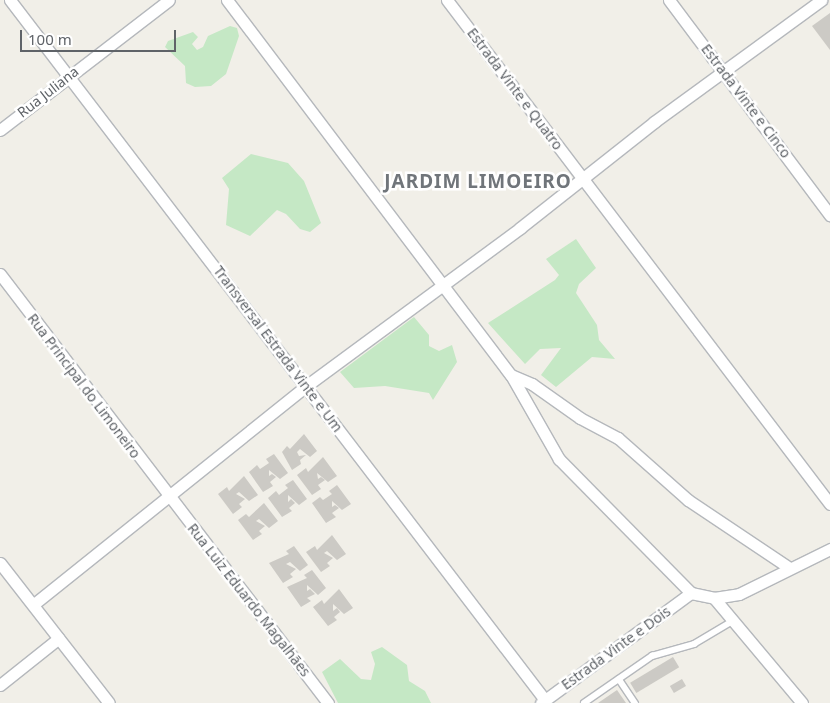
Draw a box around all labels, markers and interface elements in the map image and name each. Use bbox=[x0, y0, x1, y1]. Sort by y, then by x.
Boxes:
scale bar bbox=[22, 20, 179, 52]
street label: Estrada Vinte e Quatro bbox=[464, 25, 566, 153]
text: 100 m bbox=[28, 29, 72, 49]
street label: Estrada Vinte e Cinco bbox=[698, 41, 794, 161]
street label: Rua Juliana bbox=[14, 63, 82, 121]
district label: JARDIM LIMOEIRO bbox=[382, 171, 574, 193]
street label: Transversal Estrada Vinte e Um bbox=[210, 263, 346, 435]
street label: Rua Principal do Limoneiro bbox=[24, 310, 144, 462]
street label: Rua Luiz Eduardo Magalhães bbox=[184, 520, 314, 680]
street label: Estrada Vinte e Dois bbox=[558, 603, 674, 693]

